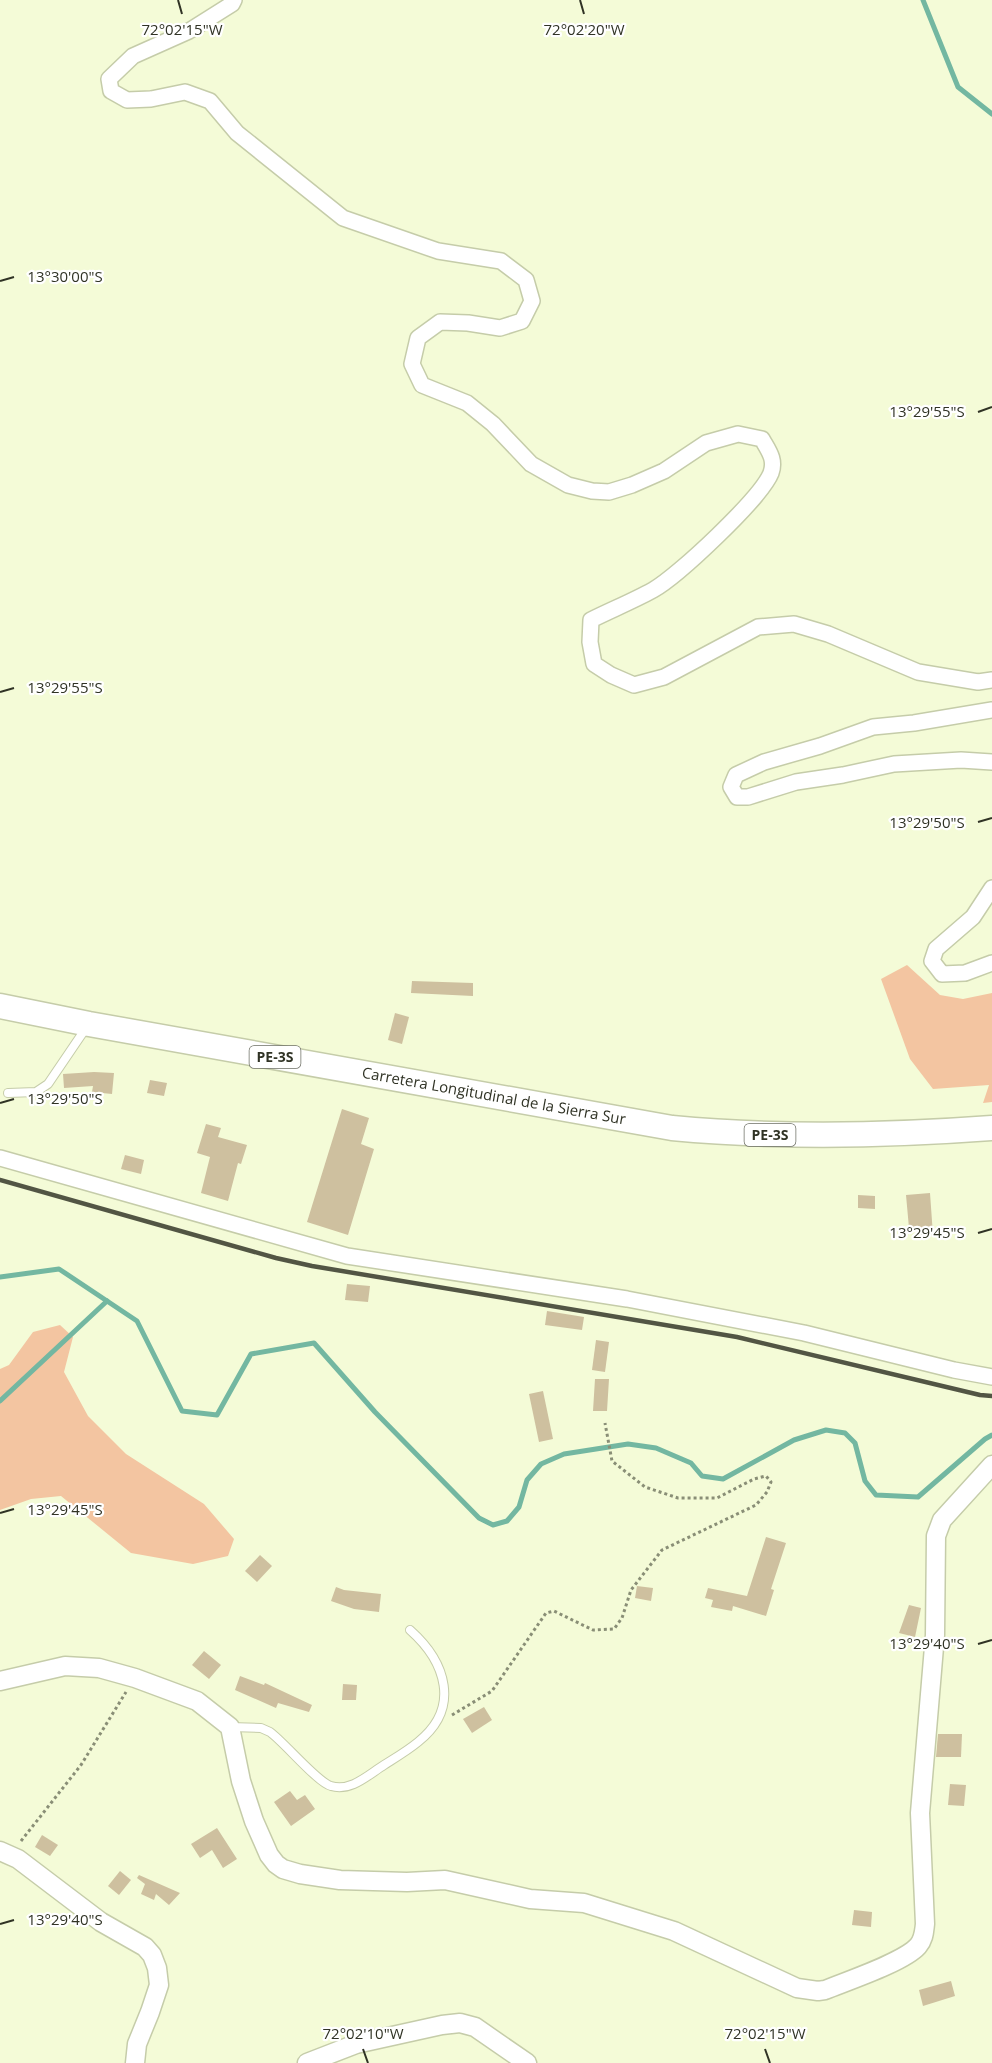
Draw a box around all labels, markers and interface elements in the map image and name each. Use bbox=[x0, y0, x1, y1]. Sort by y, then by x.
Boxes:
text: 72°02'15"W bbox=[142, 19, 223, 39]
text: 72°02'20"W bbox=[544, 19, 625, 39]
text: 13°30'00"S bbox=[27, 266, 103, 286]
text: 13°29'55"S bbox=[889, 401, 965, 421]
text: 13°29'55"S bbox=[27, 677, 103, 697]
text: 13°29'50"S bbox=[889, 812, 965, 832]
road number: PE-3S bbox=[250, 1046, 300, 1068]
street label: Carretera Longitudinal de la Sierra Sur bbox=[360, 1062, 628, 1129]
text: 13°29'50"S bbox=[27, 1088, 103, 1108]
road number: PE-3S bbox=[744, 1124, 796, 1146]
text: 13°29'45"S bbox=[889, 1222, 965, 1242]
text: 13°29'45"S bbox=[27, 1499, 103, 1519]
text: 13°29'40"S bbox=[889, 1633, 965, 1653]
text: 13°29'40"S bbox=[27, 1909, 103, 1929]
text: 72°02'10"W bbox=[323, 2023, 404, 2043]
text: 72°02'15"W bbox=[725, 2023, 806, 2043]

